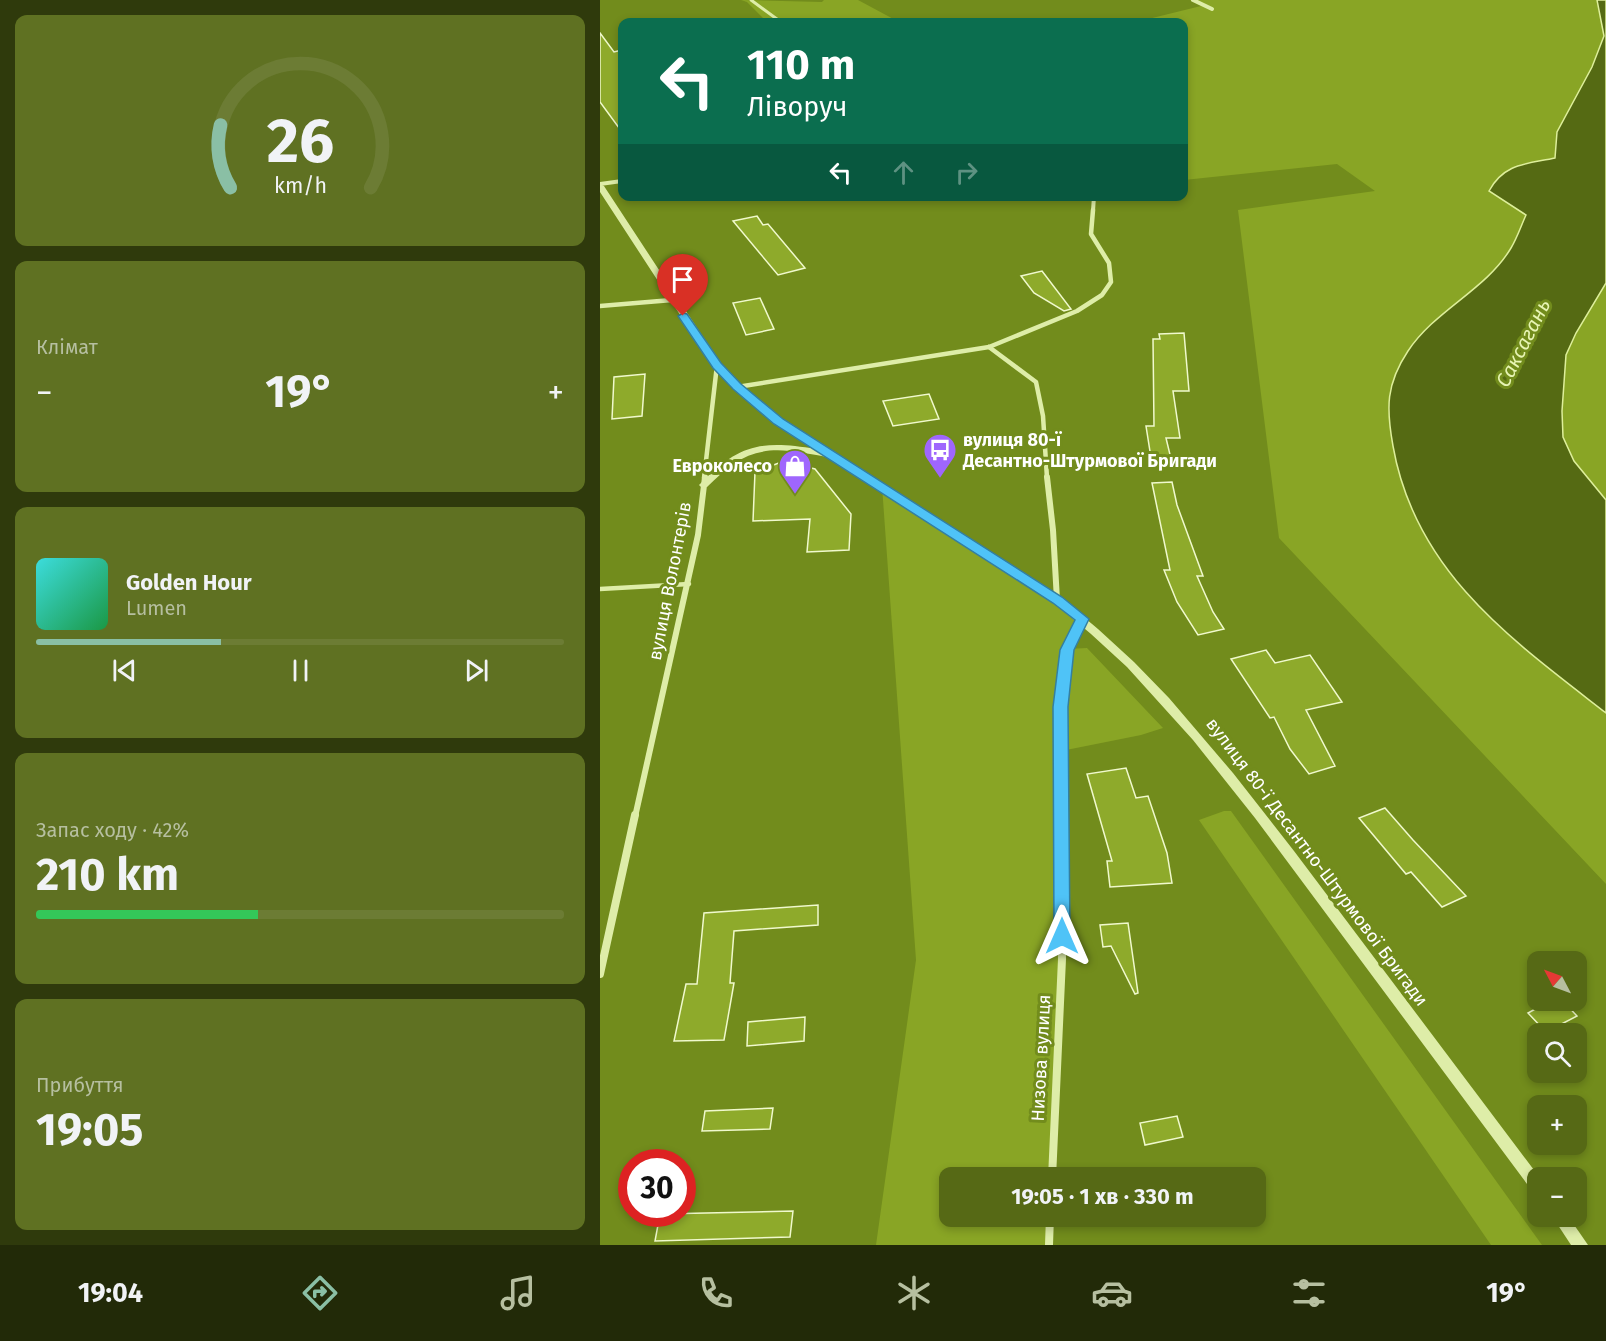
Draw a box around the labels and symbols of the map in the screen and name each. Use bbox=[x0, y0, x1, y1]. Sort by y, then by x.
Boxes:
pin bbox=[657, 254, 708, 316]
water label: Саксагань bbox=[1491, 295, 1555, 391]
place label: вулиця 80-ї Десантно-Штурмової Бригади bbox=[962, 429, 1217, 472]
bus stop icon: вулиця 80-ї Десантно-Штурмової Бригади bbox=[922, 432, 958, 479]
shop icon: Евроколесо bbox=[777, 448, 813, 495]
place label: Евроколесо bbox=[672, 455, 772, 477]
street label: вулиця Волонтерів bbox=[644, 500, 696, 662]
street label: вулиця 80-ї Десантно-Штурмової Бригади bbox=[1201, 714, 1433, 1010]
position arrow bbox=[1030, 904, 1094, 968]
north arrow bbox=[1527, 951, 1587, 1011]
street label: Низова вулиця bbox=[1027, 994, 1055, 1122]
speed limit sign: 30 bbox=[618, 1149, 696, 1227]

